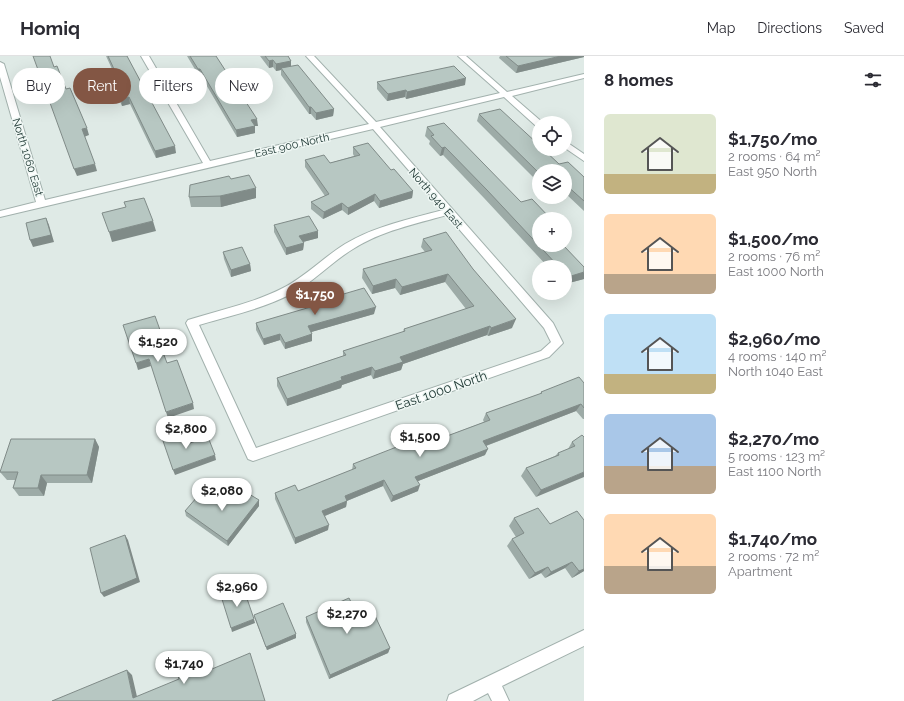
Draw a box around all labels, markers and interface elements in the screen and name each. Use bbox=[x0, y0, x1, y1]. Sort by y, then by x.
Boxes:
text: Homiq bbox=[20, 17, 80, 39]
text: Map bbox=[707, 20, 735, 36]
text: Directions bbox=[757, 20, 822, 36]
text: Saved bbox=[844, 20, 884, 36]
chip: Buy bbox=[12, 68, 65, 104]
chip: Rent bbox=[73, 68, 131, 104]
chip: Filters bbox=[139, 68, 207, 104]
chip: New bbox=[215, 68, 273, 104]
icon: filters bbox=[862, 69, 884, 91]
text: 8 homes bbox=[604, 70, 673, 90]
map controls bbox=[532, 116, 572, 300]
button: locate bbox=[532, 116, 572, 156]
street label: North 1060 East bbox=[9, 117, 46, 198]
text: $1,750/mo bbox=[728, 129, 817, 149]
icon: home bbox=[636, 130, 684, 178]
street label: East 900 North bbox=[254, 131, 331, 160]
text: 2 rooms · 64 m² bbox=[728, 149, 820, 164]
button: layers bbox=[532, 164, 572, 204]
text: East 950 North bbox=[728, 164, 817, 179]
street label: North 940 East bbox=[406, 166, 465, 231]
button: + bbox=[532, 212, 572, 252]
text: $1,500/mo bbox=[728, 229, 819, 249]
icon: home bbox=[636, 230, 684, 278]
text: 2 rooms · 76 m² bbox=[728, 249, 820, 264]
button: − bbox=[532, 260, 572, 300]
text: East 1000 North bbox=[728, 264, 824, 279]
pin: $1,750 bbox=[282, 282, 348, 316]
text: $1,750 bbox=[295, 287, 335, 302]
pin: $1,520 bbox=[125, 329, 191, 363]
text: $2,960/mo bbox=[728, 329, 820, 349]
icon: home bbox=[636, 330, 684, 378]
text: $1,520 bbox=[138, 334, 178, 349]
text: 4 rooms · 140 m² bbox=[728, 349, 826, 364]
text: North 1040 East bbox=[728, 364, 823, 379]
street label: East 1000 North bbox=[393, 368, 489, 413]
pin: $2,800 bbox=[153, 416, 219, 450]
text: $2,800 bbox=[165, 421, 207, 436]
pin: $1,500 bbox=[387, 424, 453, 458]
text: $1,500 bbox=[400, 429, 440, 444]
text: $2,270/mo bbox=[728, 429, 819, 449]
icon: home bbox=[636, 430, 684, 478]
text: 5 rooms · 123 m² bbox=[728, 449, 825, 464]
text: East 1100 North bbox=[728, 464, 821, 479]
pin: $2,080 bbox=[189, 478, 255, 512]
text: $2,080 bbox=[201, 483, 243, 498]
text: $1,740/mo bbox=[728, 529, 817, 549]
icon: home bbox=[636, 530, 684, 578]
text: 2 rooms · 72 m² bbox=[728, 549, 819, 564]
text: Apartment bbox=[728, 564, 792, 579]
pin: $2,960 bbox=[204, 574, 270, 608]
text: $2,960 bbox=[216, 579, 258, 594]
pin: $2,270 bbox=[314, 601, 380, 635]
text: $2,270 bbox=[326, 606, 368, 621]
pin: $1,740 bbox=[151, 651, 217, 685]
text: $1,740 bbox=[164, 656, 204, 671]

